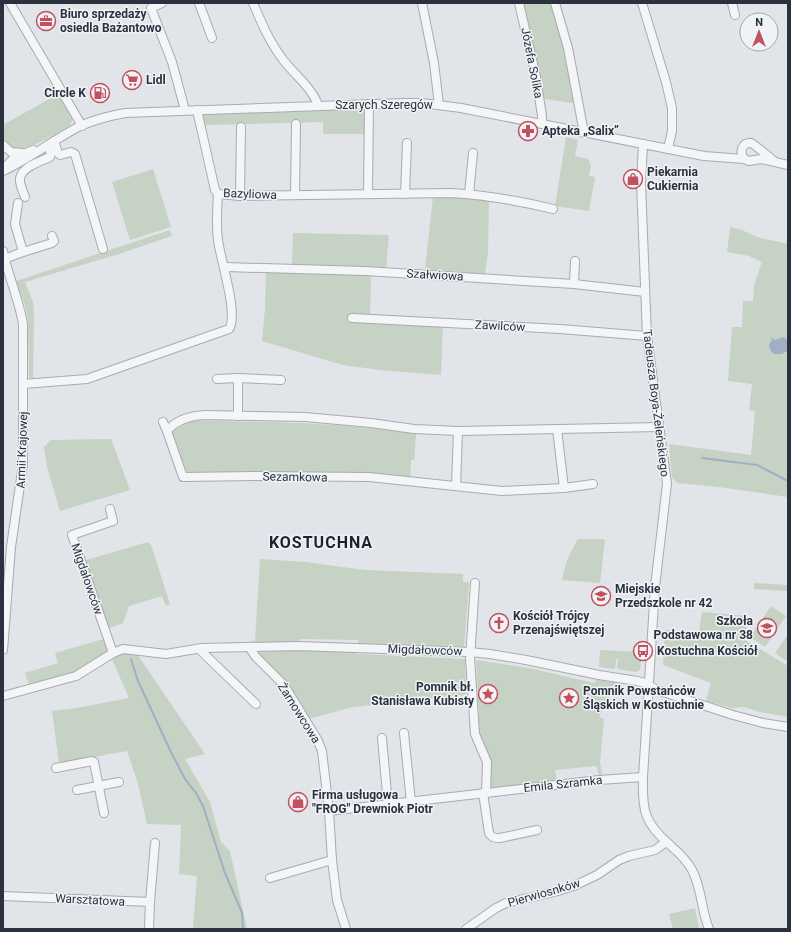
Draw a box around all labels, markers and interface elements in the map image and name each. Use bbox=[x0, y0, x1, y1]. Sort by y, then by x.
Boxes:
place label: Biuro sprzedaży osiedla Bażantowo bbox=[60, 7, 162, 35]
office icon: Biuro sprzedaży osiedla Bażantowo bbox=[35, 10, 57, 32]
north arrow bbox=[739, 12, 779, 52]
text: N bbox=[755, 16, 763, 29]
street label: Józefa Solika bbox=[518, 26, 546, 100]
supermarket icon: Lidl bbox=[121, 69, 143, 91]
place label: Lidl bbox=[146, 73, 166, 87]
fuel station icon: Circle K bbox=[89, 82, 111, 104]
place label: Circle K bbox=[44, 86, 86, 100]
street label: Szarych Szeregów bbox=[335, 98, 433, 112]
pharmacy icon: Apteka „Salix” bbox=[517, 120, 539, 142]
place label: Apteka „Salix” bbox=[542, 124, 619, 138]
place label: Piekarnia Cukiernia bbox=[647, 165, 699, 193]
shop icon: Piekarnia Cukiernia bbox=[622, 168, 644, 190]
street label: Bazyliowa bbox=[223, 186, 277, 202]
street label: Szałwiowa bbox=[406, 267, 464, 283]
street label: Zawilców bbox=[474, 318, 526, 334]
street label: Tadeusza Boya-Żeleńskiego bbox=[640, 328, 673, 478]
street label: Armii Krajowej bbox=[14, 411, 30, 489]
street label: Sezamkowa bbox=[262, 469, 328, 485]
district label: KOSTUCHNA bbox=[269, 533, 373, 552]
street label: Migdałowców bbox=[68, 541, 106, 617]
place label: Miejskie Przedszkole nr 42 bbox=[615, 582, 712, 610]
school or university icon: Miejskie Przedszkole nr 42 bbox=[590, 585, 612, 607]
place label: Kościół Trójcy Przenajświętszej bbox=[513, 609, 604, 637]
church icon: Kościół Trójcy Przenajświętszej bbox=[488, 612, 510, 634]
place label: Szkoła Podstawowa nr 38 bbox=[653, 614, 754, 642]
school or university icon: Szkoła Podstawowa nr 38 bbox=[756, 617, 778, 639]
bus stop icon: Kostuchna Kościół bbox=[632, 640, 654, 662]
street label: Migdałowców bbox=[387, 642, 463, 658]
place label: Kostuchna Kościół bbox=[657, 644, 758, 658]
street label: Żarnowcowa bbox=[275, 680, 324, 746]
place label: Pomnik bł. Stanisława Kubisty bbox=[371, 680, 475, 708]
place icon: Pomnik bł. Stanisława Kubisty bbox=[477, 683, 499, 705]
place label: Pomnik Powstańców Śląskich w Kostuchnie bbox=[583, 684, 705, 712]
place icon: Pomnik Powstańców Śląskich w Kostuchnie bbox=[558, 687, 580, 709]
street label: Emila Szramka bbox=[523, 773, 603, 795]
place label: Firma usługowa "FROG" Drewniok Piotr bbox=[312, 788, 434, 816]
shop icon: Firma usługowa "FROG" Drewniok Piotr bbox=[287, 791, 309, 813]
street label: Pierwiosnków bbox=[506, 876, 582, 910]
street label: Warsztatowa bbox=[55, 891, 125, 909]

